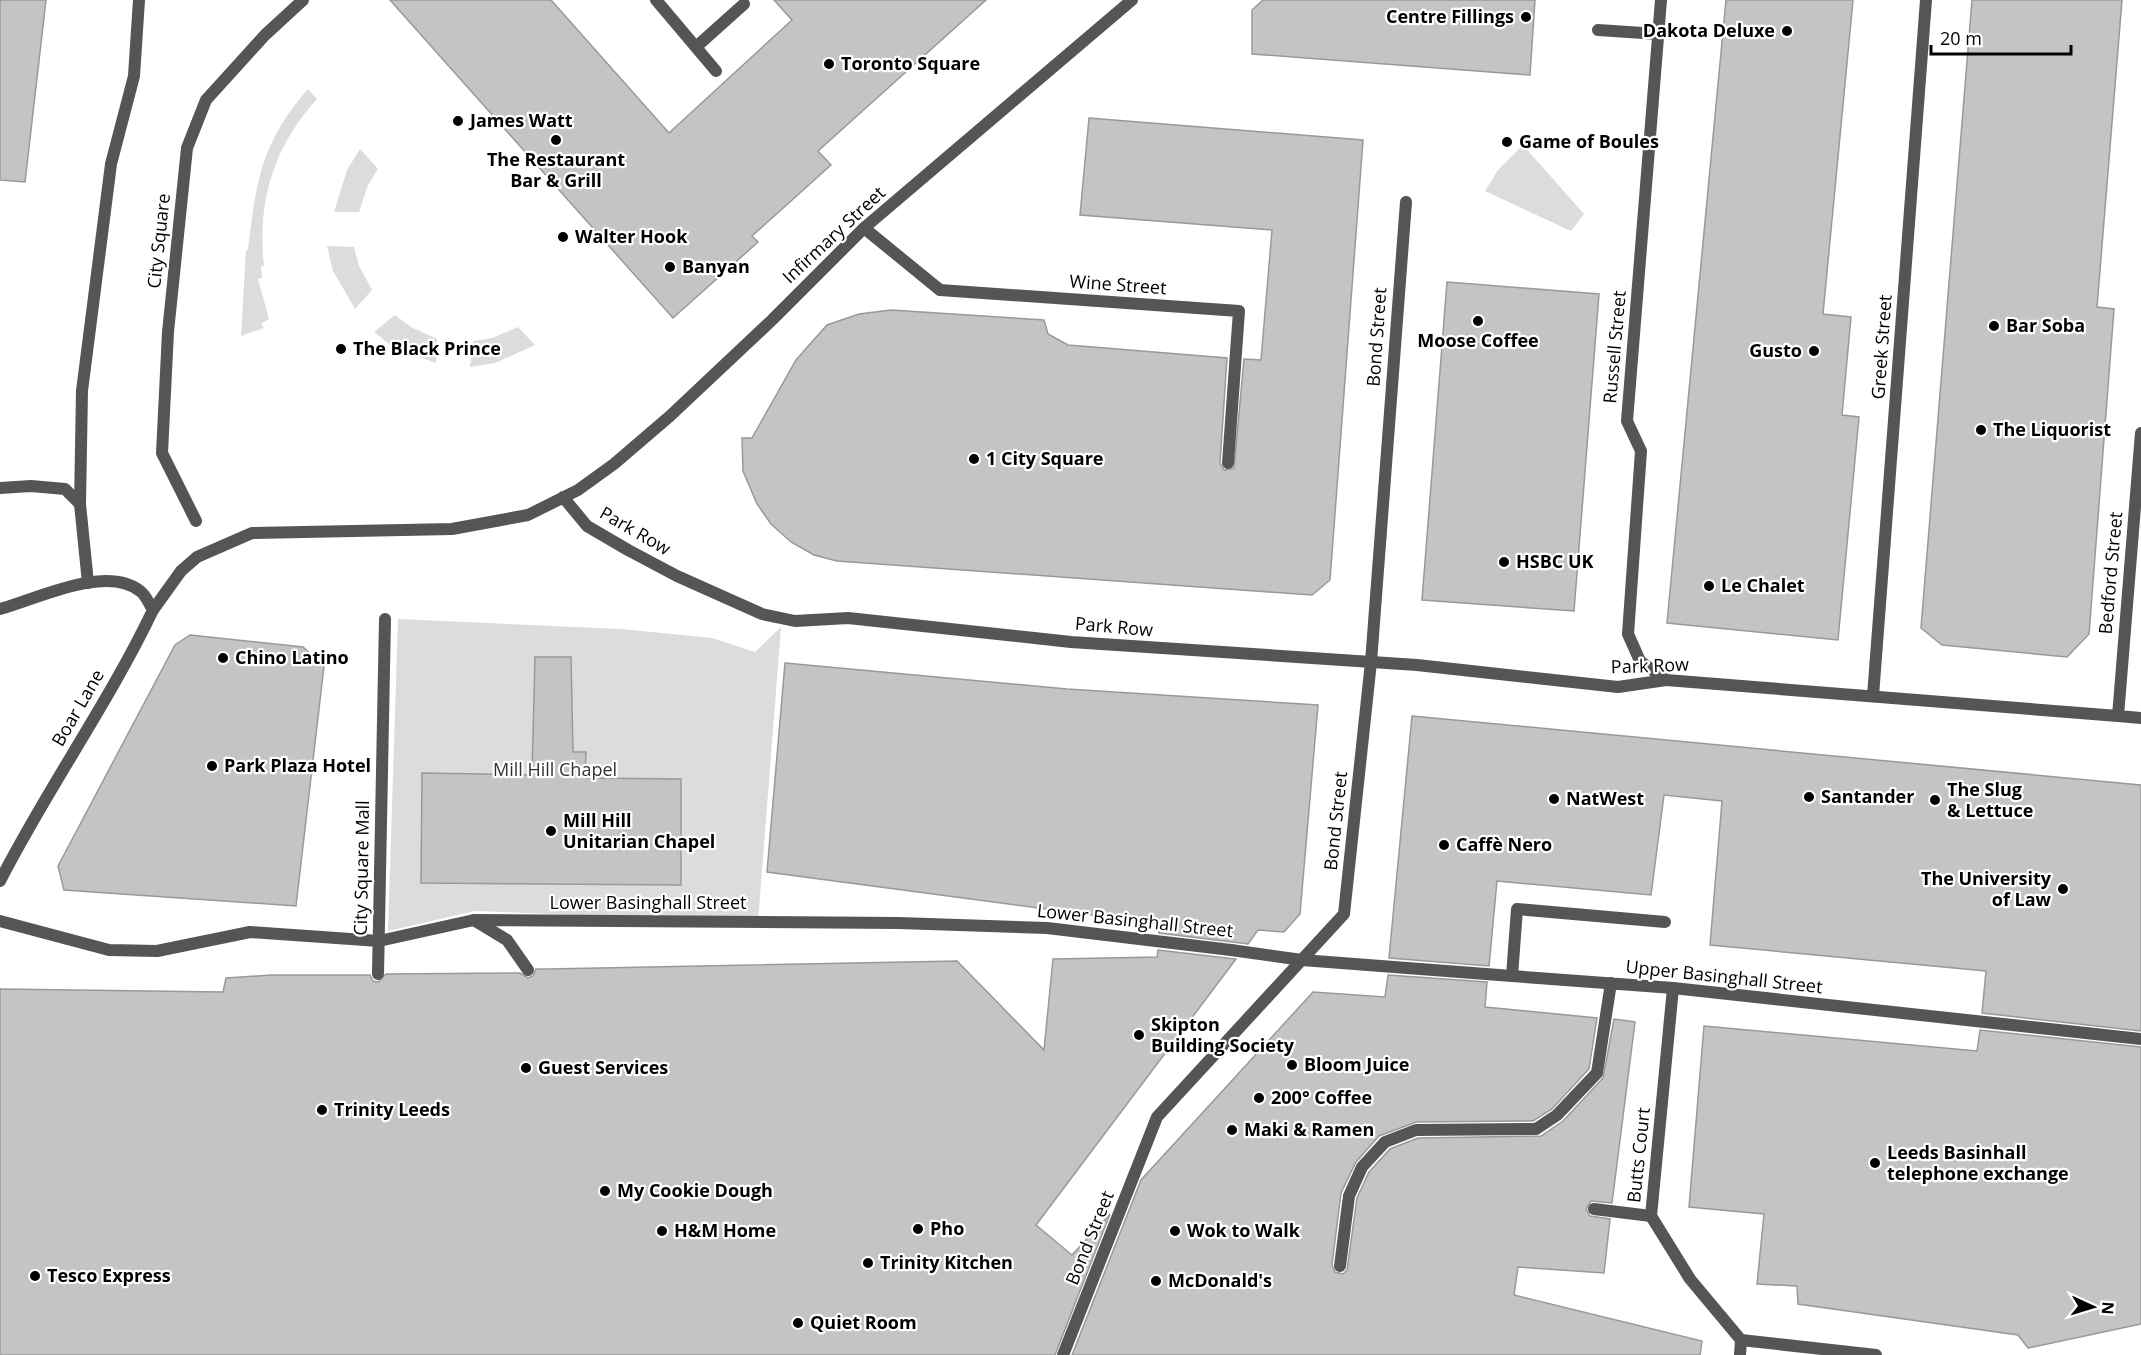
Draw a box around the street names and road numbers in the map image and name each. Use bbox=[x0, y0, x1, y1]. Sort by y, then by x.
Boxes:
street label: Infirmary Street bbox=[777, 180, 890, 288]
street label: City Square bbox=[141, 192, 175, 290]
street label: Wine Street bbox=[1069, 269, 1167, 299]
street label: Bond Street bbox=[1361, 286, 1391, 387]
street label: Russell Street bbox=[1597, 289, 1631, 404]
street label: Greek Street bbox=[1865, 294, 1897, 400]
street label: Park Row bbox=[596, 500, 675, 560]
street label: Bedford Street bbox=[2093, 511, 2127, 635]
street label: Park Row bbox=[1074, 611, 1154, 641]
street label: Park Row bbox=[1610, 652, 1690, 678]
street label: Boar Lane bbox=[45, 665, 109, 750]
street label: Bond Street bbox=[1318, 770, 1352, 872]
street label: City Square Mall bbox=[348, 800, 374, 936]
street label: Lower Basinghall Street bbox=[550, 890, 746, 914]
street label: Lower Basinghall Street bbox=[1036, 898, 1234, 942]
street label: Upper Basinghall Street bbox=[1624, 954, 1824, 998]
street label: Butts Court bbox=[1621, 1106, 1655, 1204]
street label: Bond Street bbox=[1059, 1187, 1119, 1288]

